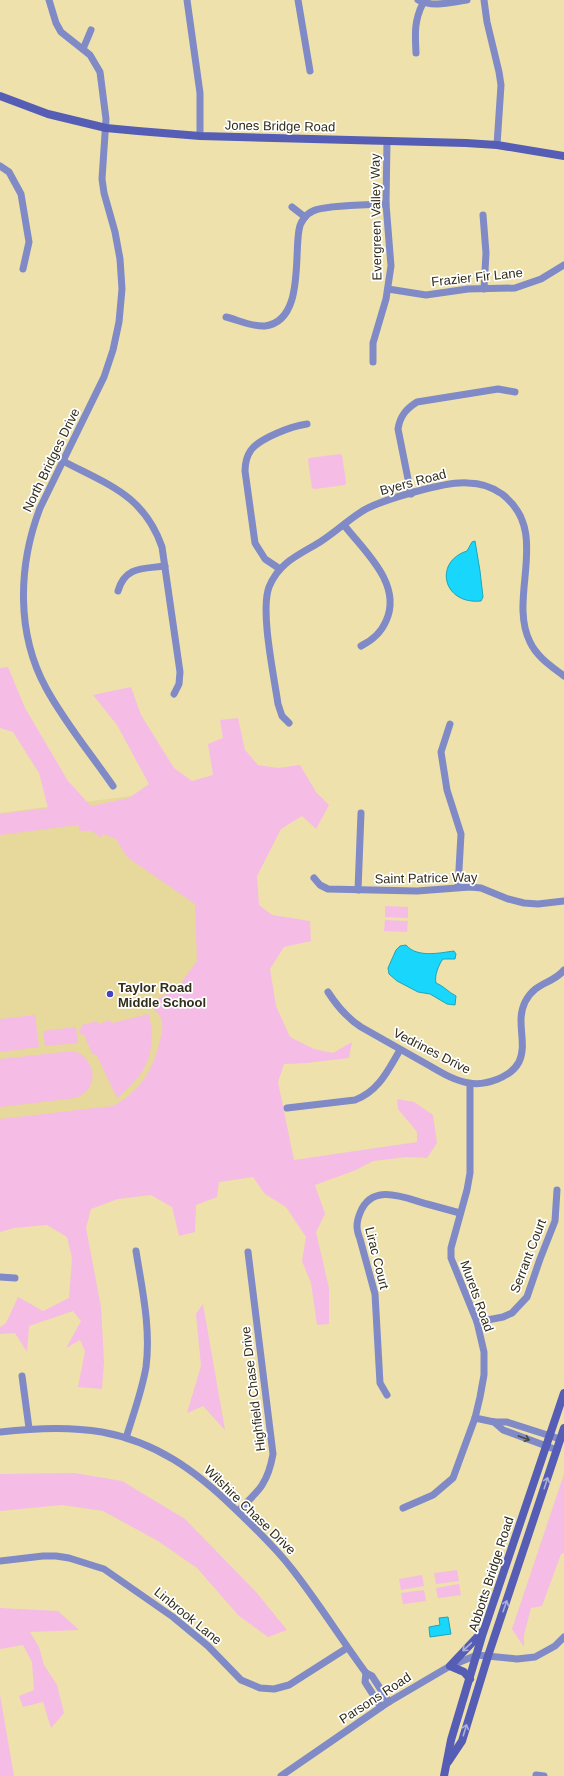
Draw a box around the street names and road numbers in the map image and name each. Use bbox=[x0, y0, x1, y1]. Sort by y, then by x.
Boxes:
street label: Jones Bridge Road bbox=[225, 118, 335, 134]
street label: Evergreen Valley Way bbox=[367, 153, 385, 281]
street label: Frazier Fir Lane bbox=[431, 265, 523, 289]
street label: North Bridges Drive bbox=[19, 406, 83, 514]
street label: Byers Road bbox=[378, 466, 448, 498]
street label: Saint Patrice Way bbox=[374, 870, 478, 886]
street label: Vedrines Drive bbox=[391, 1025, 473, 1077]
street label: Serrant Court bbox=[507, 1217, 549, 1295]
street label: Lirac Court bbox=[362, 1225, 392, 1291]
street label: Murets Road bbox=[457, 1258, 497, 1334]
street label: Highfield Chase Drive bbox=[238, 1326, 268, 1452]
street label: Wilshire Chase Drive bbox=[201, 1462, 299, 1558]
street label: Abbotts Bridge Road bbox=[465, 1515, 517, 1633]
street label: Linbrook Lane bbox=[151, 1584, 225, 1648]
street label: Parsons Road bbox=[336, 1669, 414, 1727]

